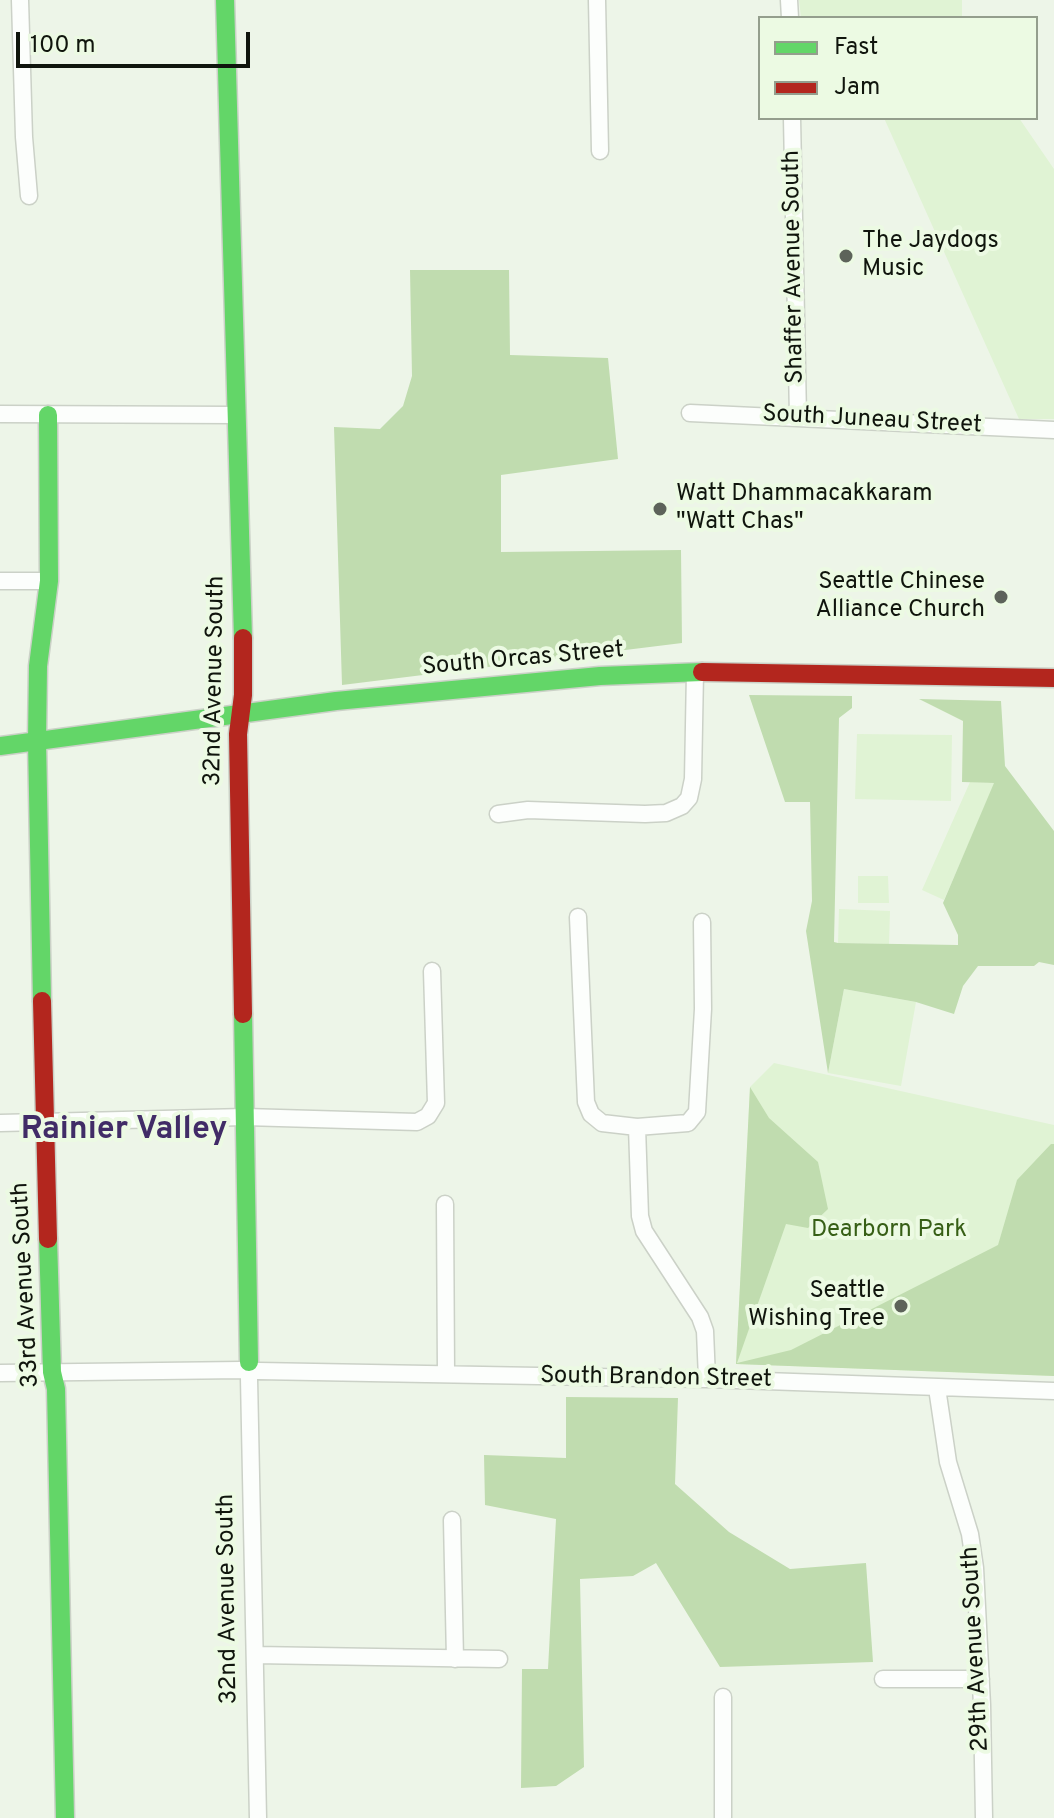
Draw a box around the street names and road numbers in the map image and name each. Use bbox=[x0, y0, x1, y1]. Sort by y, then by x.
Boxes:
street label: Shaffer Avenue South bbox=[779, 150, 811, 384]
street label: South Juneau Street bbox=[761, 401, 983, 441]
street label: 32nd Avenue South bbox=[200, 576, 232, 786]
street label: South Orcas Street bbox=[421, 637, 625, 683]
street label: 33rd Avenue South bbox=[7, 1182, 47, 1388]
street label: South Brandon Street bbox=[540, 1363, 772, 1395]
street label: 32nd Avenue South bbox=[213, 1494, 245, 1704]
street label: 29th Avenue South bbox=[957, 1546, 997, 1752]

